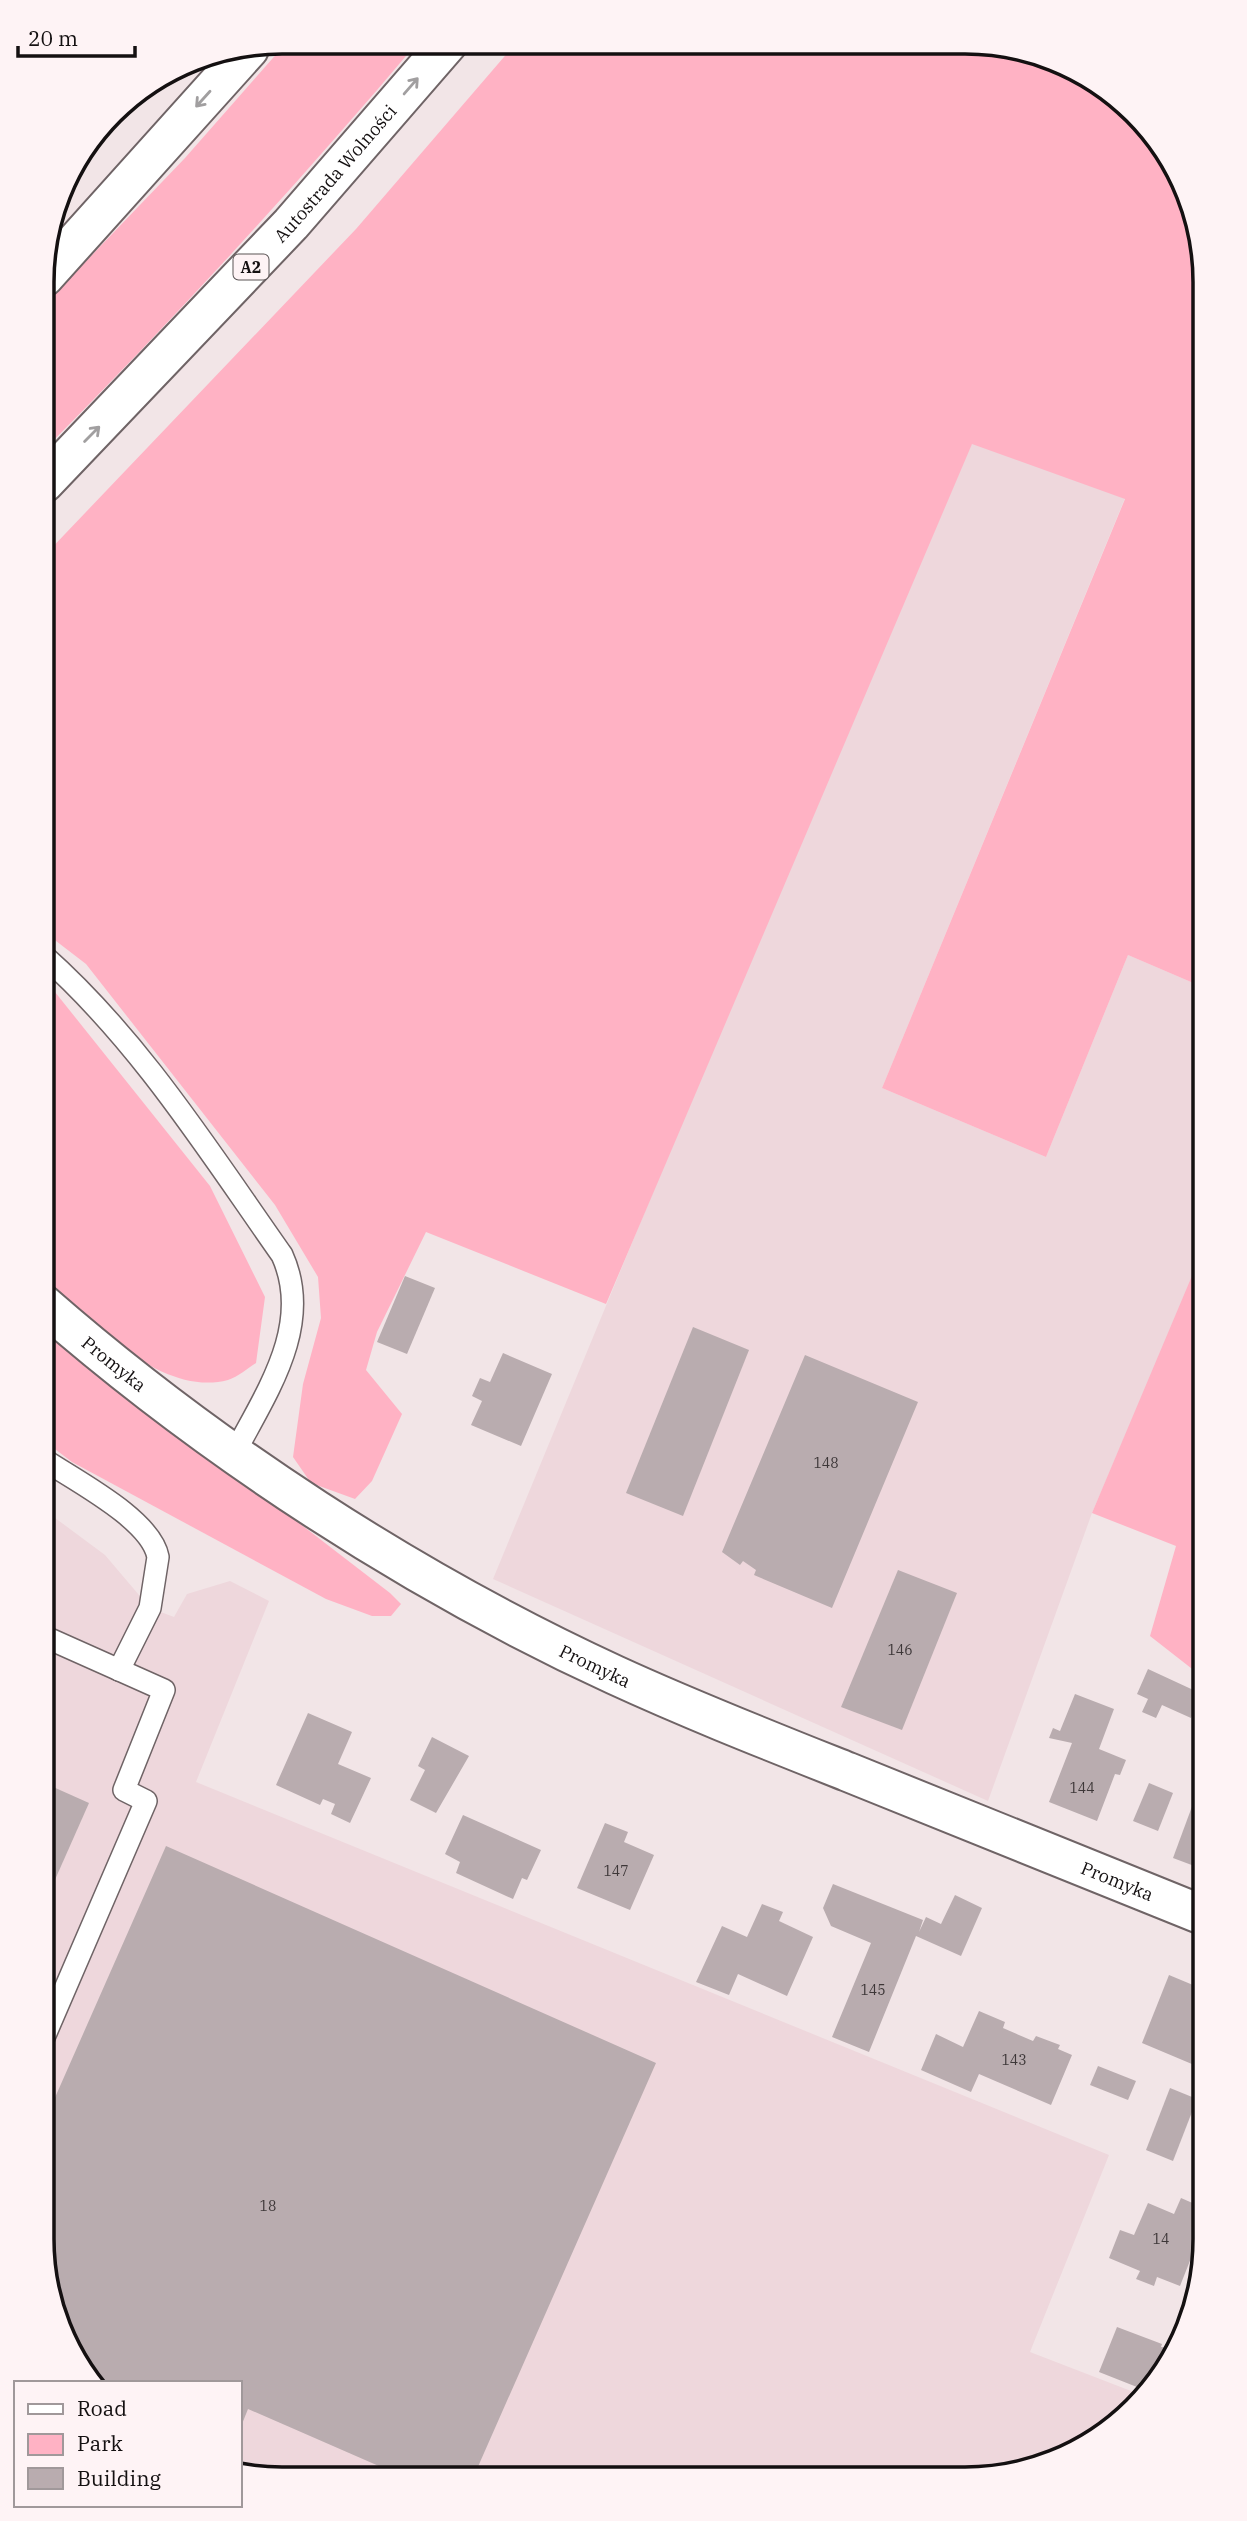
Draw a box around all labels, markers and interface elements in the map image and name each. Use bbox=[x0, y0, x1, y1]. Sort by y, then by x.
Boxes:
scale bar bbox=[18, 14, 135, 58]
text: 20 m bbox=[28, 24, 78, 52]
one-way arrow bbox=[403, 78, 420, 95]
one-way arrow bbox=[196, 90, 212, 108]
street label: Autostrada Wolności bbox=[269, 99, 401, 247]
road number: A2 bbox=[233, 255, 268, 280]
one-way arrow bbox=[83, 426, 100, 443]
street label: Promyka bbox=[77, 1331, 151, 1396]
house number: 148 bbox=[813, 1454, 839, 1472]
street label: Promyka bbox=[556, 1639, 634, 1692]
house number: 146 bbox=[887, 1641, 913, 1659]
house number: 144 bbox=[1069, 1779, 1095, 1797]
street label: Promyka bbox=[1078, 1856, 1157, 1906]
house number: 147 bbox=[603, 1862, 629, 1880]
house number: 145 bbox=[860, 1981, 886, 1999]
house number: 143 bbox=[1001, 2051, 1027, 2069]
house number: 18 bbox=[260, 2197, 276, 2215]
house number: 14 bbox=[1153, 2230, 1169, 2248]
legend bbox=[14, 2381, 242, 2507]
text: Road bbox=[77, 2394, 127, 2422]
text: Park bbox=[77, 2429, 124, 2457]
text: Building bbox=[77, 2464, 162, 2492]

